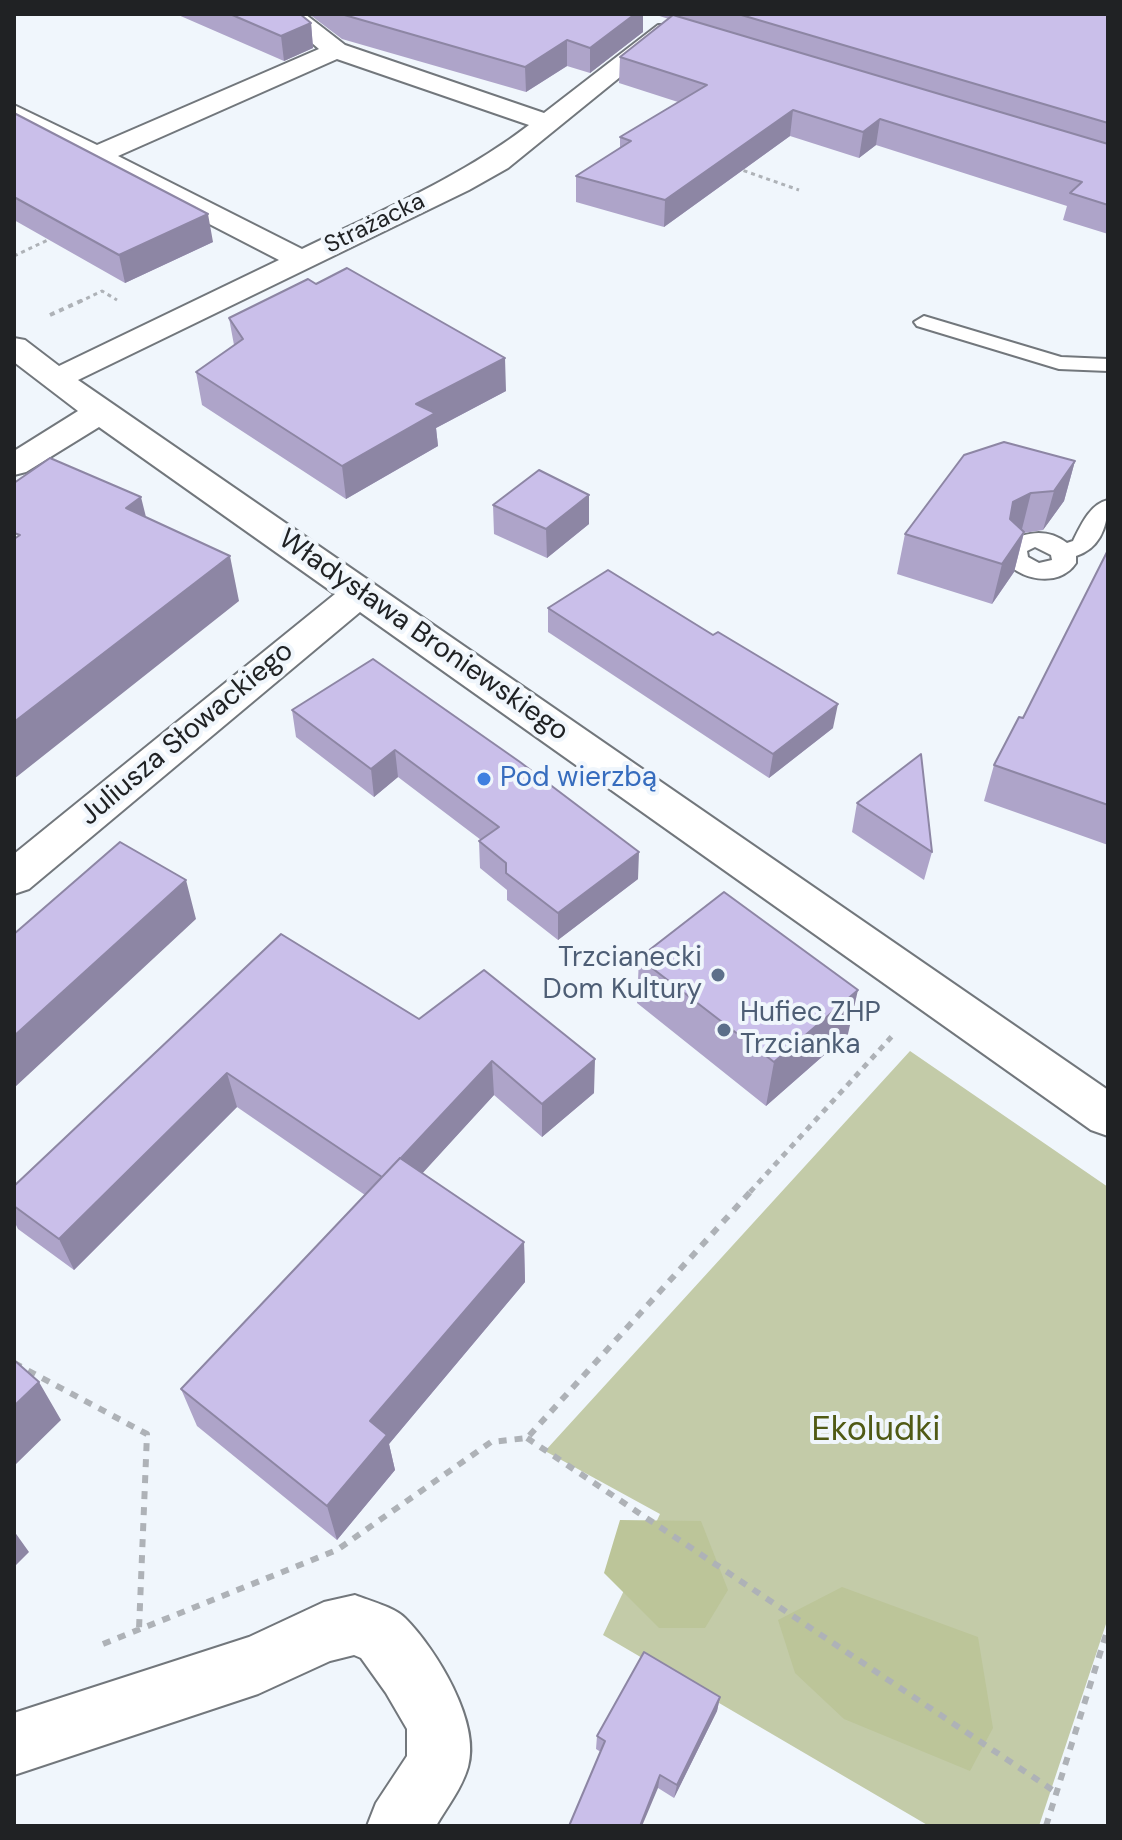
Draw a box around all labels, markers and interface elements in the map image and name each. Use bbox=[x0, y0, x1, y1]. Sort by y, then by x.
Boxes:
street label: Strażacka bbox=[320, 187, 430, 261]
street label: Władysława Broniewskiego bbox=[271, 523, 575, 749]
street label: Juliusza Słowackiego bbox=[73, 635, 301, 833]
place label: Pod wierzbą bbox=[500, 762, 657, 796]
marker: Pod wierzbą bbox=[475, 770, 493, 788]
place label: Trzcianecki Dom Kultury bbox=[543, 942, 702, 1008]
marker: Trzcianecki Dom Kultury bbox=[709, 966, 727, 984]
place label: Hufiec ZHP Trzcianka bbox=[740, 997, 881, 1063]
marker: Hufiec ZHP Trzcianka bbox=[715, 1021, 733, 1039]
park label: Ekoludki bbox=[812, 1411, 940, 1451]

